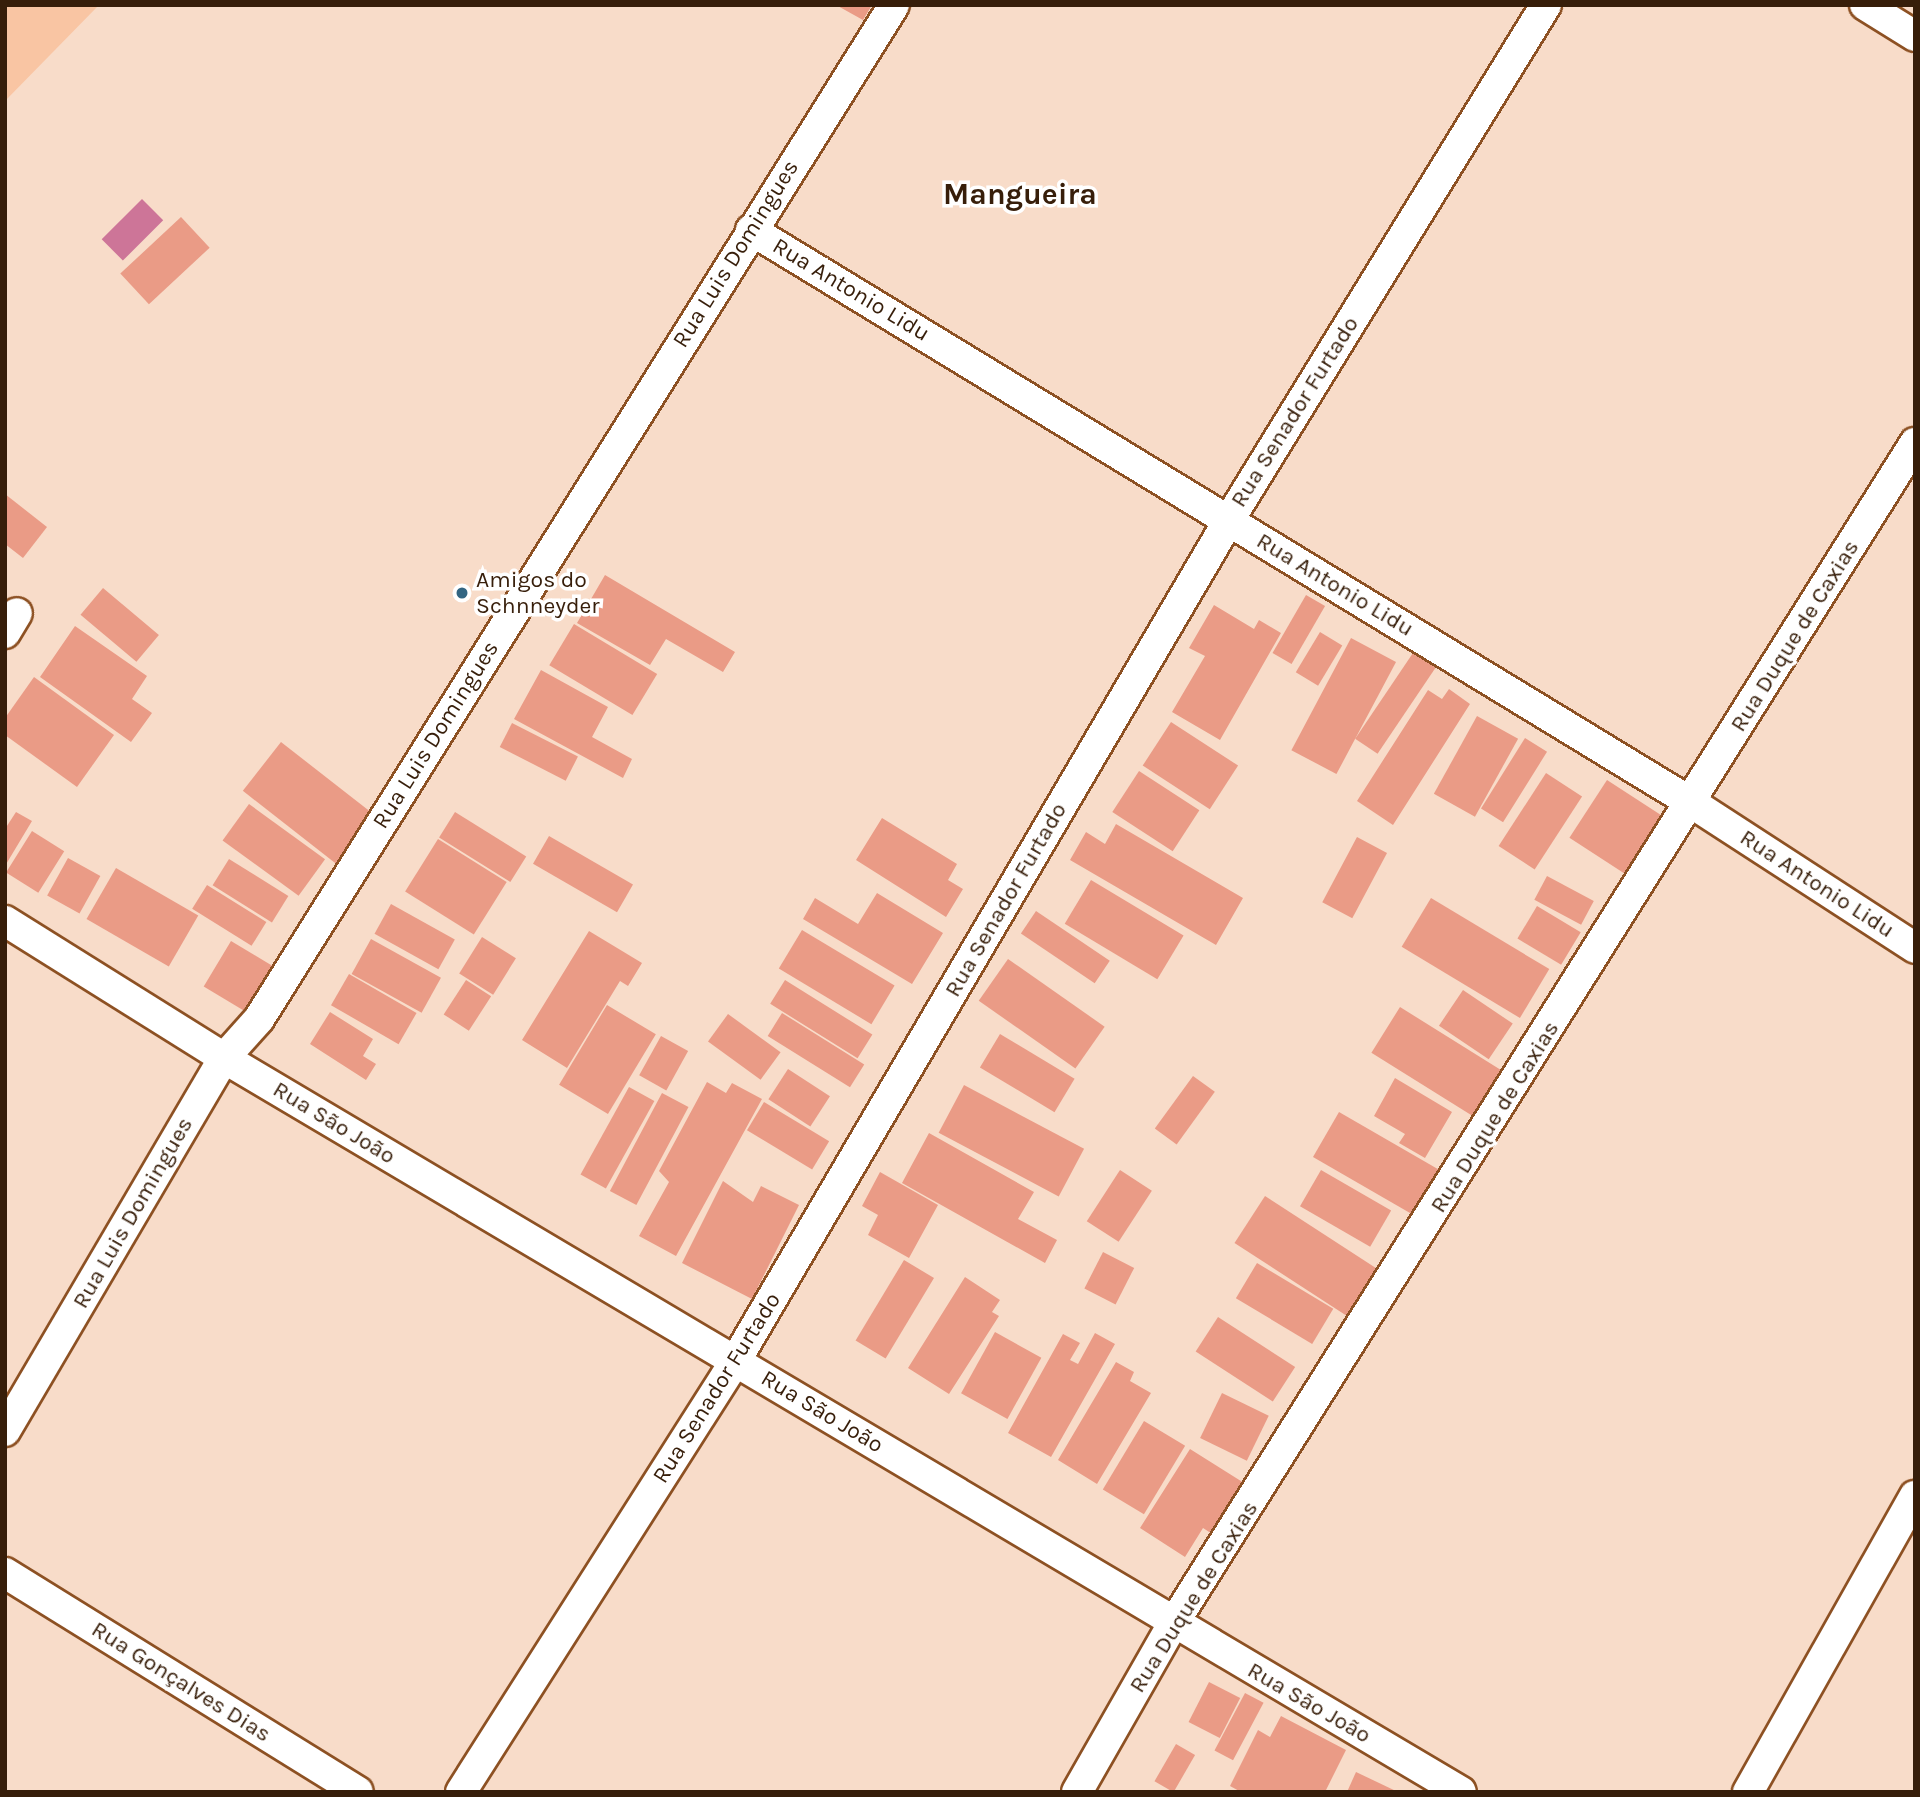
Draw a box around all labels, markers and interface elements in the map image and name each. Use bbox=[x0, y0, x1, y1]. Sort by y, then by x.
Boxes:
street label: Rua Luis Domingues bbox=[667, 155, 805, 353]
district label: Mangueira bbox=[943, 176, 1097, 212]
street label: Rua Antonio Lidu bbox=[767, 232, 935, 348]
street label: Rua Senador Furtado bbox=[1225, 312, 1365, 512]
street label: Rua Antonio Lidu bbox=[1251, 527, 1419, 643]
street label: Rua Duque de Caxias bbox=[1725, 535, 1865, 737]
place label: Amigos do Schnneyder bbox=[476, 566, 600, 620]
marker: Amigos do Schnneyder bbox=[454, 585, 470, 601]
street label: Rua Luis Domingues bbox=[367, 636, 505, 834]
street label: Rua Senador Furtado bbox=[939, 798, 1073, 1002]
street label: Rua Antonio Lidu bbox=[1735, 824, 1899, 944]
street label: Rua Duque de Caxias bbox=[1425, 1016, 1565, 1218]
street label: Rua São João bbox=[268, 1076, 400, 1170]
street label: Rua Luis Domingues bbox=[67, 1113, 199, 1313]
street label: Rua Senador Furtado bbox=[647, 1288, 787, 1488]
street label: Rua São João bbox=[756, 1365, 888, 1459]
street label: Rua Duque de Caxias bbox=[1124, 1496, 1264, 1698]
street label: Rua Gonçalves Dias bbox=[86, 1616, 276, 1748]
street label: Rua São João bbox=[1242, 1657, 1376, 1749]

